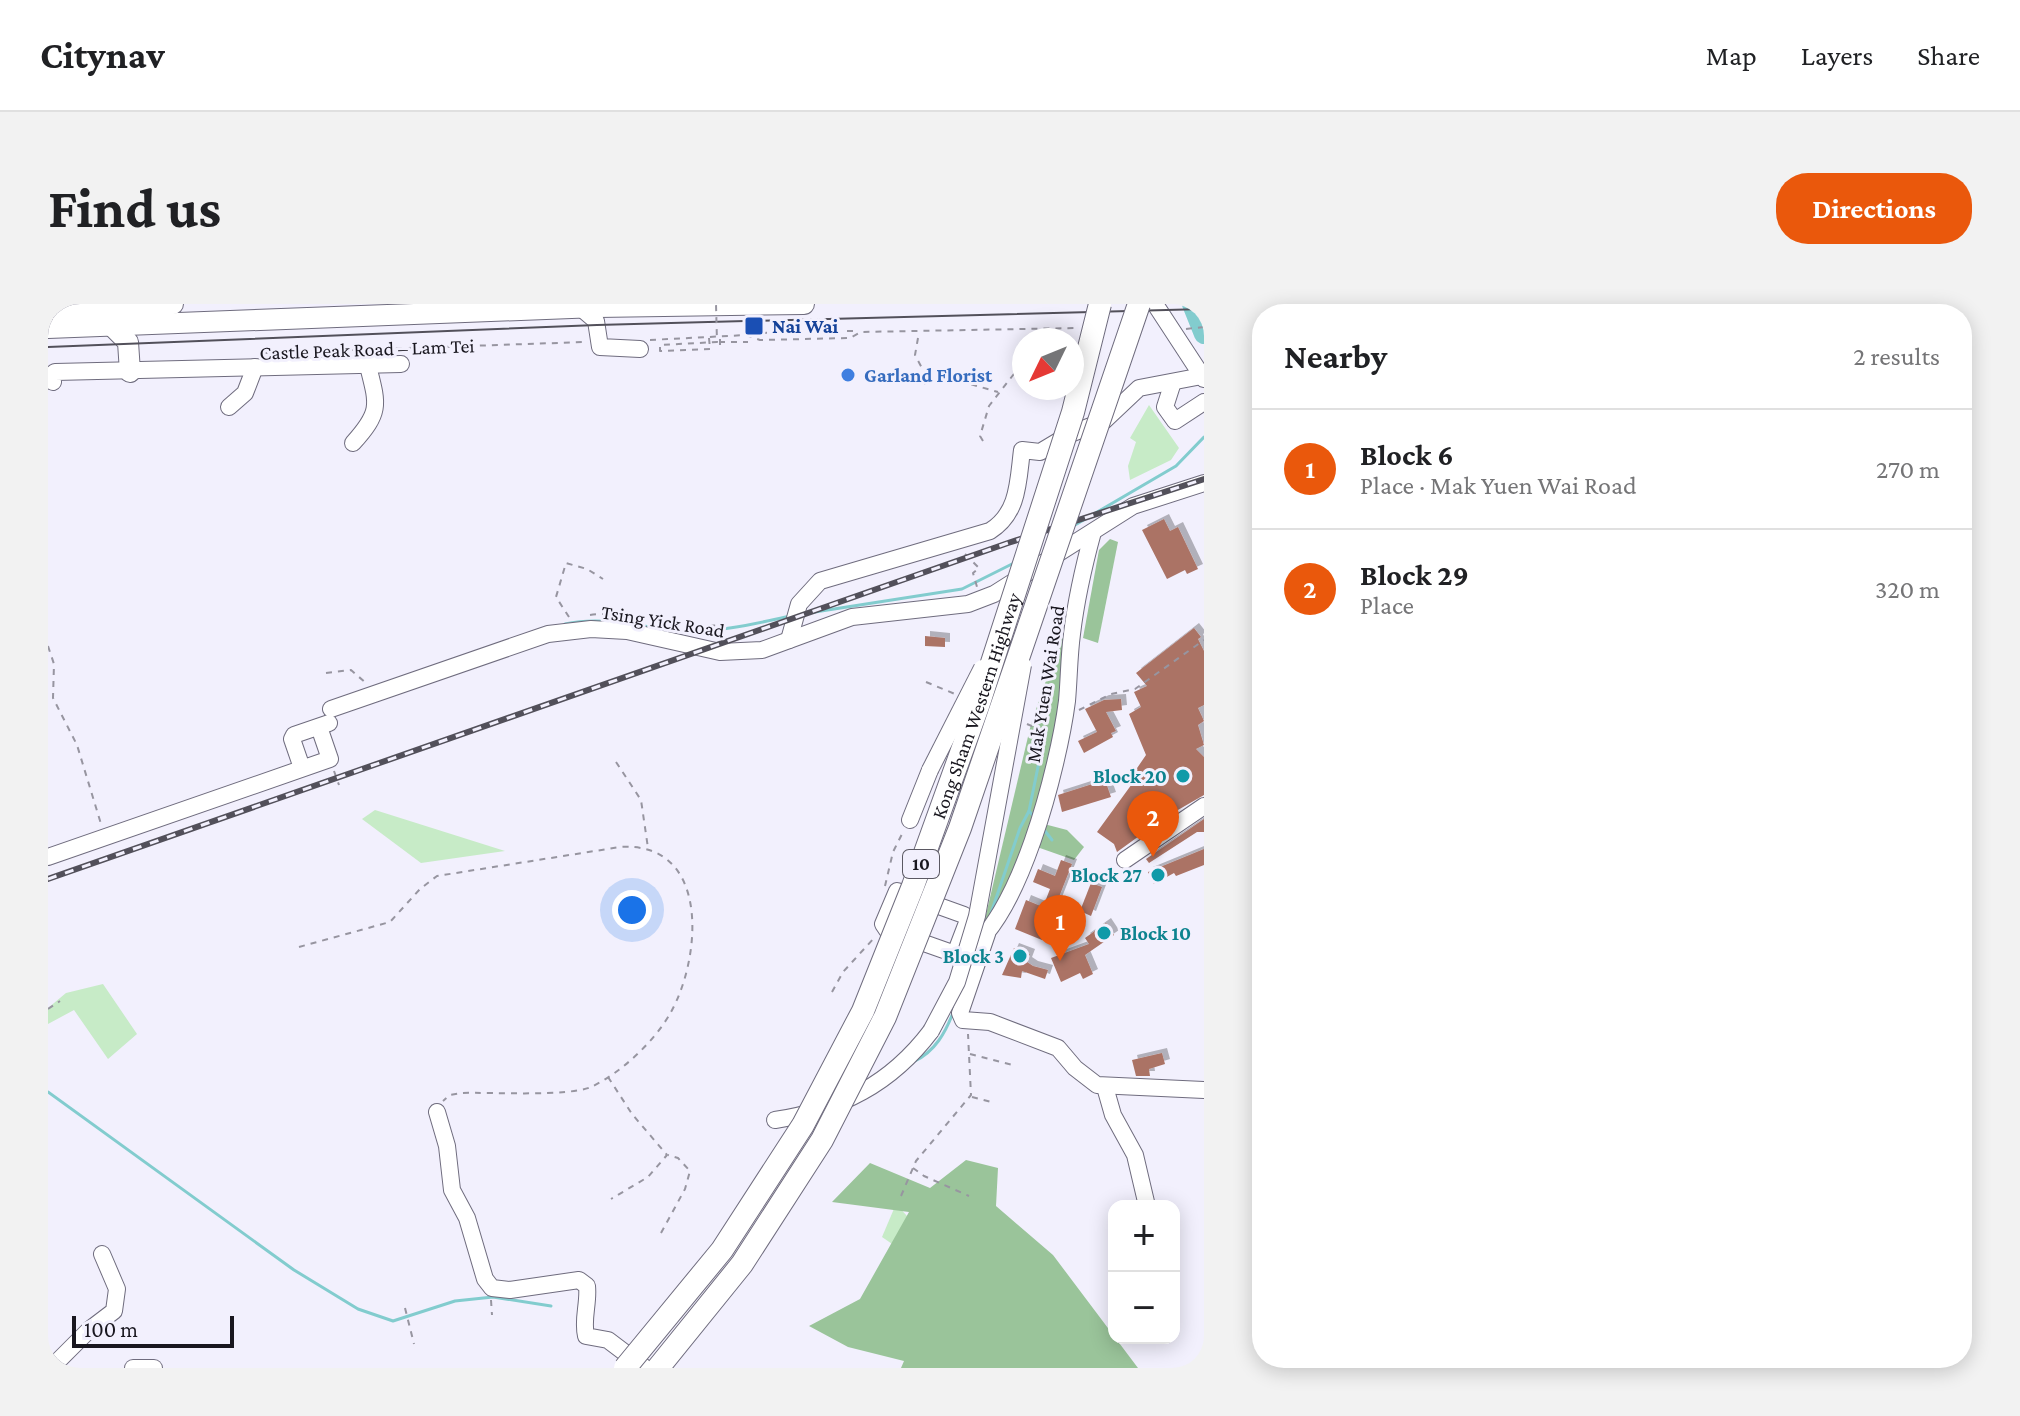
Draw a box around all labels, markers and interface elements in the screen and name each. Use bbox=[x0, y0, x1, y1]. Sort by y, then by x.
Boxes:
text: Citynav bbox=[40, 34, 165, 76]
text: Map bbox=[1706, 40, 1757, 71]
text: Layers bbox=[1801, 40, 1873, 71]
text: Share bbox=[1917, 40, 1980, 71]
button: Directions bbox=[1776, 173, 1972, 244]
text: Find us bbox=[48, 177, 221, 239]
marker: Nai Wai bbox=[743, 315, 765, 337]
place label: Nai Wai bbox=[772, 315, 839, 337]
north arrow bbox=[1012, 328, 1084, 400]
street label: Castle Peak Road – Lam Tei bbox=[259, 334, 475, 364]
text: Nearby bbox=[1284, 338, 1387, 375]
text: 2 results bbox=[1853, 342, 1940, 371]
place label: Garland Florist bbox=[864, 364, 993, 386]
marker: Garland Florist bbox=[839, 366, 857, 384]
text: Block 6 bbox=[1360, 438, 1454, 471]
text: 1 bbox=[1305, 455, 1315, 484]
text: 270 m bbox=[1876, 455, 1940, 484]
text: Place · Mak Yuen Wai Road bbox=[1360, 471, 1637, 500]
text: Block 29 bbox=[1360, 558, 1469, 591]
text: 2 bbox=[1303, 575, 1317, 604]
text: 320 m bbox=[1875, 575, 1940, 604]
street label: Kong Sham Western Highway bbox=[927, 589, 1026, 822]
text: Place bbox=[1360, 591, 1414, 620]
street label: Tsing Yick Road bbox=[600, 600, 727, 643]
street label: Mak Yuen Wai Road bbox=[1022, 603, 1068, 764]
place label: Block 20 bbox=[1093, 765, 1167, 787]
marker: Block 20 bbox=[1174, 767, 1192, 785]
pin: 2 bbox=[1127, 791, 1179, 857]
road number: 10 bbox=[903, 850, 939, 878]
place label: Block 27 bbox=[1071, 864, 1142, 886]
marker: Block 27 bbox=[1149, 866, 1167, 884]
your location bbox=[612, 890, 652, 930]
pin: 1 bbox=[1034, 895, 1086, 961]
place label: Block 10 bbox=[1120, 922, 1191, 944]
marker: Block 10 bbox=[1095, 924, 1113, 942]
place label: Block 3 bbox=[943, 945, 1004, 967]
marker: Block 3 bbox=[1011, 947, 1029, 965]
map controls bbox=[1108, 1200, 1180, 1344]
button: + bbox=[1108, 1200, 1180, 1272]
button: − bbox=[1108, 1272, 1180, 1344]
scale bar bbox=[72, 1312, 234, 1348]
text: 100 m bbox=[84, 1317, 138, 1342]

